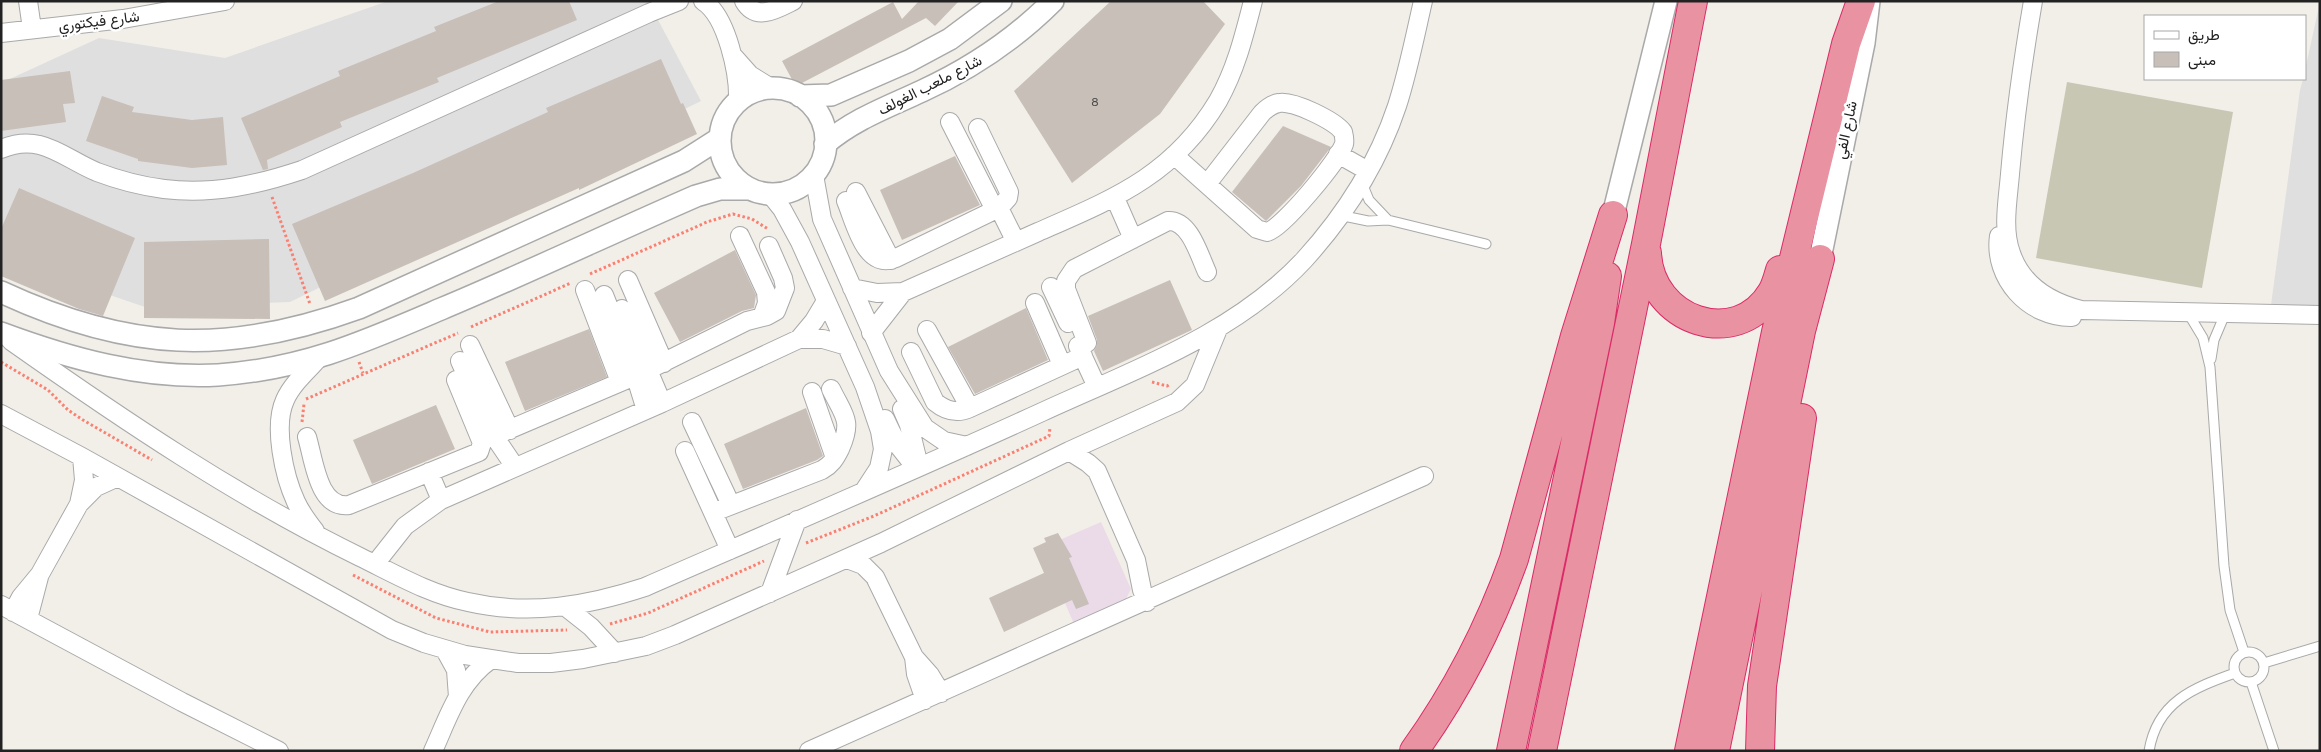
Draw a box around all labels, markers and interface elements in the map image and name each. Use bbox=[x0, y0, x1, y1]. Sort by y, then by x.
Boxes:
street label: شارع فيكتوري bbox=[57, 7, 141, 39]
legend bbox=[2144, 15, 2306, 80]
text: طريق bbox=[2188, 26, 2220, 45]
street label: شارع ملعب الغولف bbox=[875, 51, 986, 121]
text: مبنى bbox=[2188, 51, 2216, 70]
house number: 8 bbox=[1091, 95, 1099, 109]
street label: شارع الفي bbox=[1831, 99, 1865, 161]

